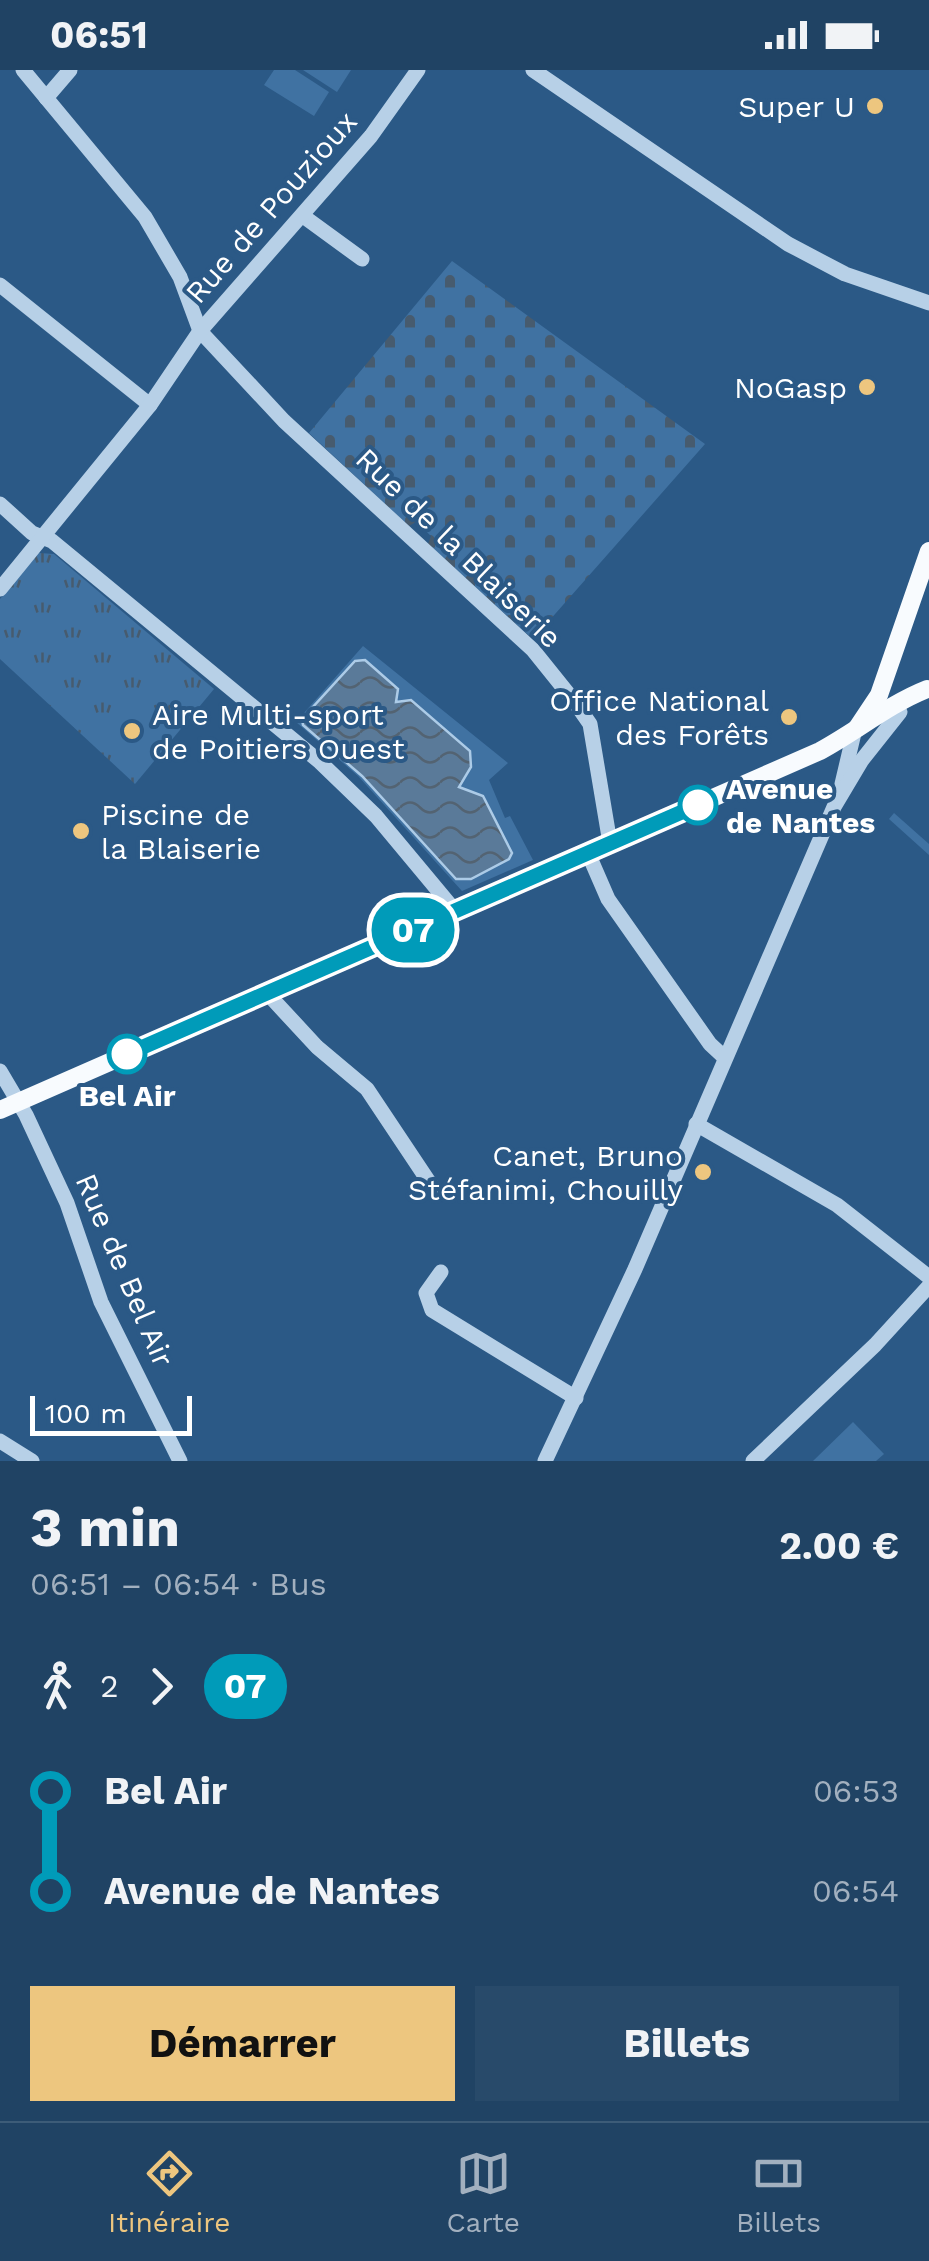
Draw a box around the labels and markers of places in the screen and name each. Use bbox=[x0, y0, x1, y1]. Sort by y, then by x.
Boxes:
place label: Super U bbox=[738, 89, 855, 124]
marker: Super U bbox=[864, 95, 886, 117]
place label: NoGasp bbox=[734, 370, 847, 405]
marker: NoGasp bbox=[856, 376, 878, 398]
place label: Office National des Forêts bbox=[549, 683, 769, 752]
place label: Aire Multi-sport de Poitiers Ouest bbox=[152, 697, 405, 766]
marker: Office National des Forêts bbox=[778, 706, 800, 728]
marker: Aire Multi-sport de Poitiers Ouest bbox=[121, 720, 143, 742]
place label: Avenue de Nantes bbox=[726, 771, 875, 840]
marker: Avenue de Nantes bbox=[679, 786, 717, 824]
place label: Piscine de la Blaiserie bbox=[101, 797, 261, 866]
marker: Piscine de la Blaiserie bbox=[70, 820, 92, 842]
marker: Bel Air bbox=[108, 1035, 146, 1073]
place label: Bel Air bbox=[78, 1078, 176, 1113]
place label: Canet, Bruno Stéfanimi, Chouilly bbox=[408, 1138, 684, 1207]
marker: Canet, Bruno Stéfanimi, Chouilly bbox=[692, 1161, 714, 1183]

